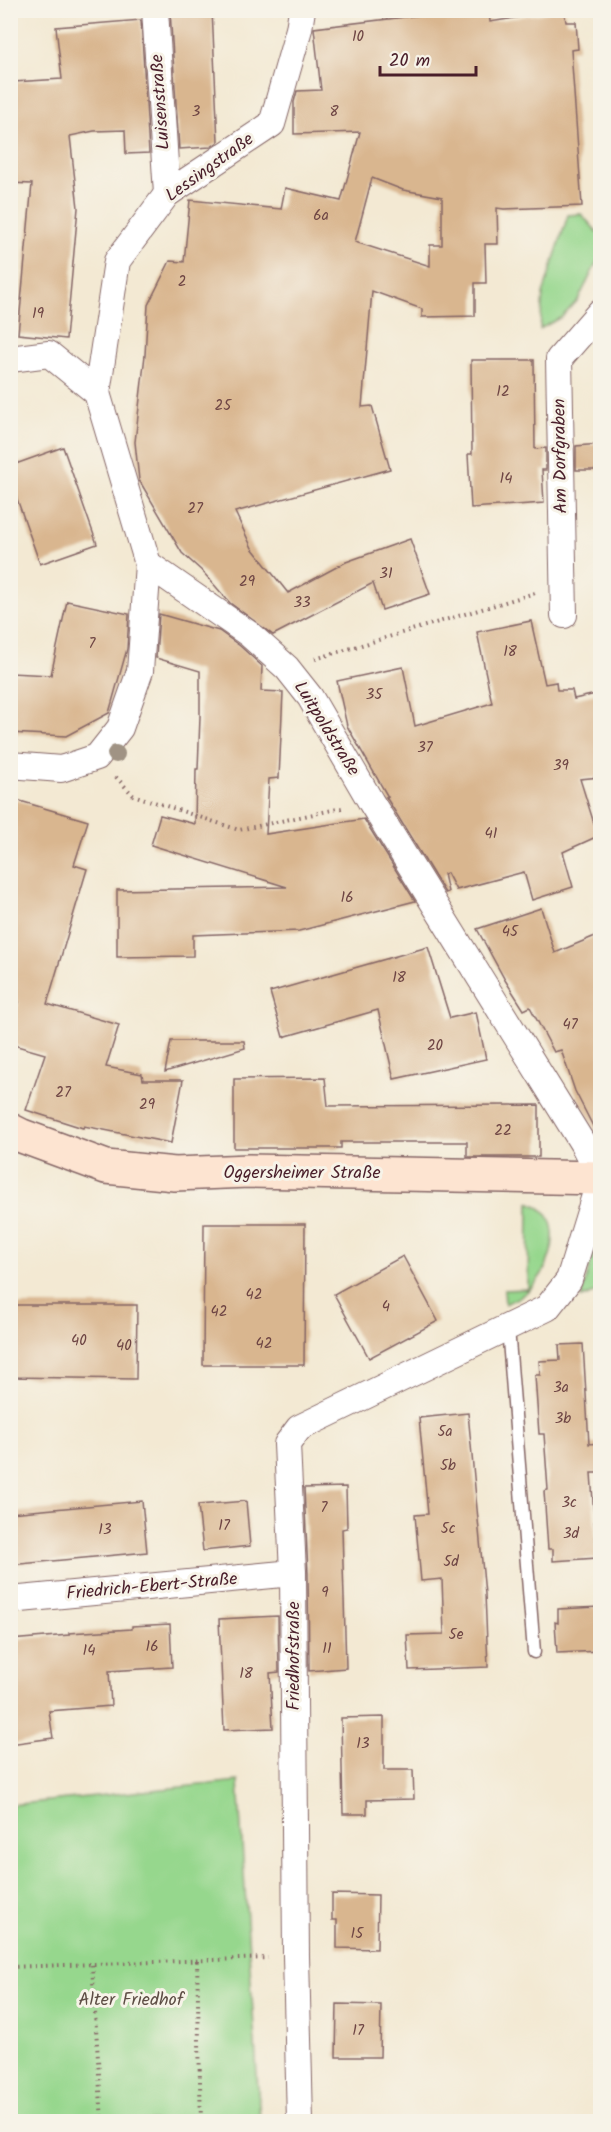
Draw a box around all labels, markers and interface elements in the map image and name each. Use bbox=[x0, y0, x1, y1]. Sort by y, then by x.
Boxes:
house number: 10 bbox=[352, 25, 365, 49]
scale bar bbox=[380, 39, 476, 77]
text: 20 m bbox=[389, 47, 430, 76]
street label: Luisenstraße bbox=[143, 53, 179, 151]
house number: 3 bbox=[192, 100, 201, 124]
house number: 8 bbox=[329, 100, 339, 124]
street label: Lessingstraße bbox=[160, 126, 260, 210]
house number: 6a bbox=[313, 204, 329, 228]
house number: 2 bbox=[178, 270, 186, 294]
house number: 19 bbox=[32, 302, 45, 326]
house number: 12 bbox=[496, 380, 510, 404]
house number: 25 bbox=[215, 394, 232, 418]
street label: Am Dorfgraben bbox=[545, 398, 577, 514]
house number: 14 bbox=[500, 467, 512, 491]
house number: 27 bbox=[187, 497, 204, 521]
house number: 31 bbox=[379, 562, 393, 586]
house number: 29 bbox=[239, 570, 256, 594]
house number: 33 bbox=[293, 591, 311, 615]
house number: 7 bbox=[89, 632, 97, 656]
house number: 18 bbox=[503, 640, 518, 664]
street label: Luitpoldstraße bbox=[285, 676, 367, 782]
house number: 35 bbox=[366, 683, 383, 707]
house number: 37 bbox=[417, 736, 434, 760]
house number: 39 bbox=[553, 754, 570, 778]
house number: 41 bbox=[485, 822, 498, 846]
house number: 16 bbox=[340, 886, 354, 910]
house number: 45 bbox=[502, 920, 519, 944]
house number: 18 bbox=[392, 966, 407, 990]
house number: 47 bbox=[562, 1013, 579, 1037]
house number: 20 bbox=[427, 1034, 444, 1058]
house number: 27 bbox=[55, 1081, 72, 1105]
house number: 29 bbox=[139, 1093, 156, 1117]
house number: 22 bbox=[494, 1119, 512, 1143]
street label: Oggersheimer Straße bbox=[223, 1159, 381, 1188]
house number: 42 bbox=[246, 1283, 262, 1307]
house number: 4 bbox=[382, 1295, 390, 1319]
house number: 42 bbox=[211, 1300, 227, 1324]
house number: 40 bbox=[71, 1329, 87, 1353]
house number: 42 bbox=[256, 1332, 272, 1356]
house number: 40 bbox=[116, 1334, 132, 1358]
house number: 3a bbox=[553, 1376, 569, 1400]
house number: 3b bbox=[555, 1407, 571, 1431]
house number: 5a bbox=[437, 1420, 453, 1444]
house number: 5b bbox=[440, 1454, 456, 1478]
house number: 3c bbox=[561, 1491, 577, 1515]
house number: 7 bbox=[321, 1496, 329, 1520]
house number: 17 bbox=[218, 1514, 231, 1538]
house number: 5c bbox=[441, 1517, 456, 1541]
house number: 13 bbox=[98, 1518, 112, 1542]
house number: 3d bbox=[563, 1522, 580, 1546]
house number: 5d bbox=[443, 1550, 459, 1574]
street label: Friedrich-Ebert-Straße bbox=[65, 1565, 239, 1609]
house number: 9 bbox=[321, 1581, 329, 1605]
street label: Friedhofstraße bbox=[280, 1602, 309, 1710]
house number: 5e bbox=[449, 1623, 464, 1647]
house number: 16 bbox=[145, 1635, 159, 1659]
house number: 11 bbox=[322, 1637, 332, 1661]
house number: 14 bbox=[83, 1639, 95, 1663]
house number: 18 bbox=[239, 1662, 254, 1686]
house number: 13 bbox=[356, 1732, 370, 1756]
house number: 15 bbox=[351, 1922, 364, 1946]
park label: Alter Friedhof bbox=[79, 1986, 186, 2015]
house number: 17 bbox=[352, 2019, 365, 2043]

